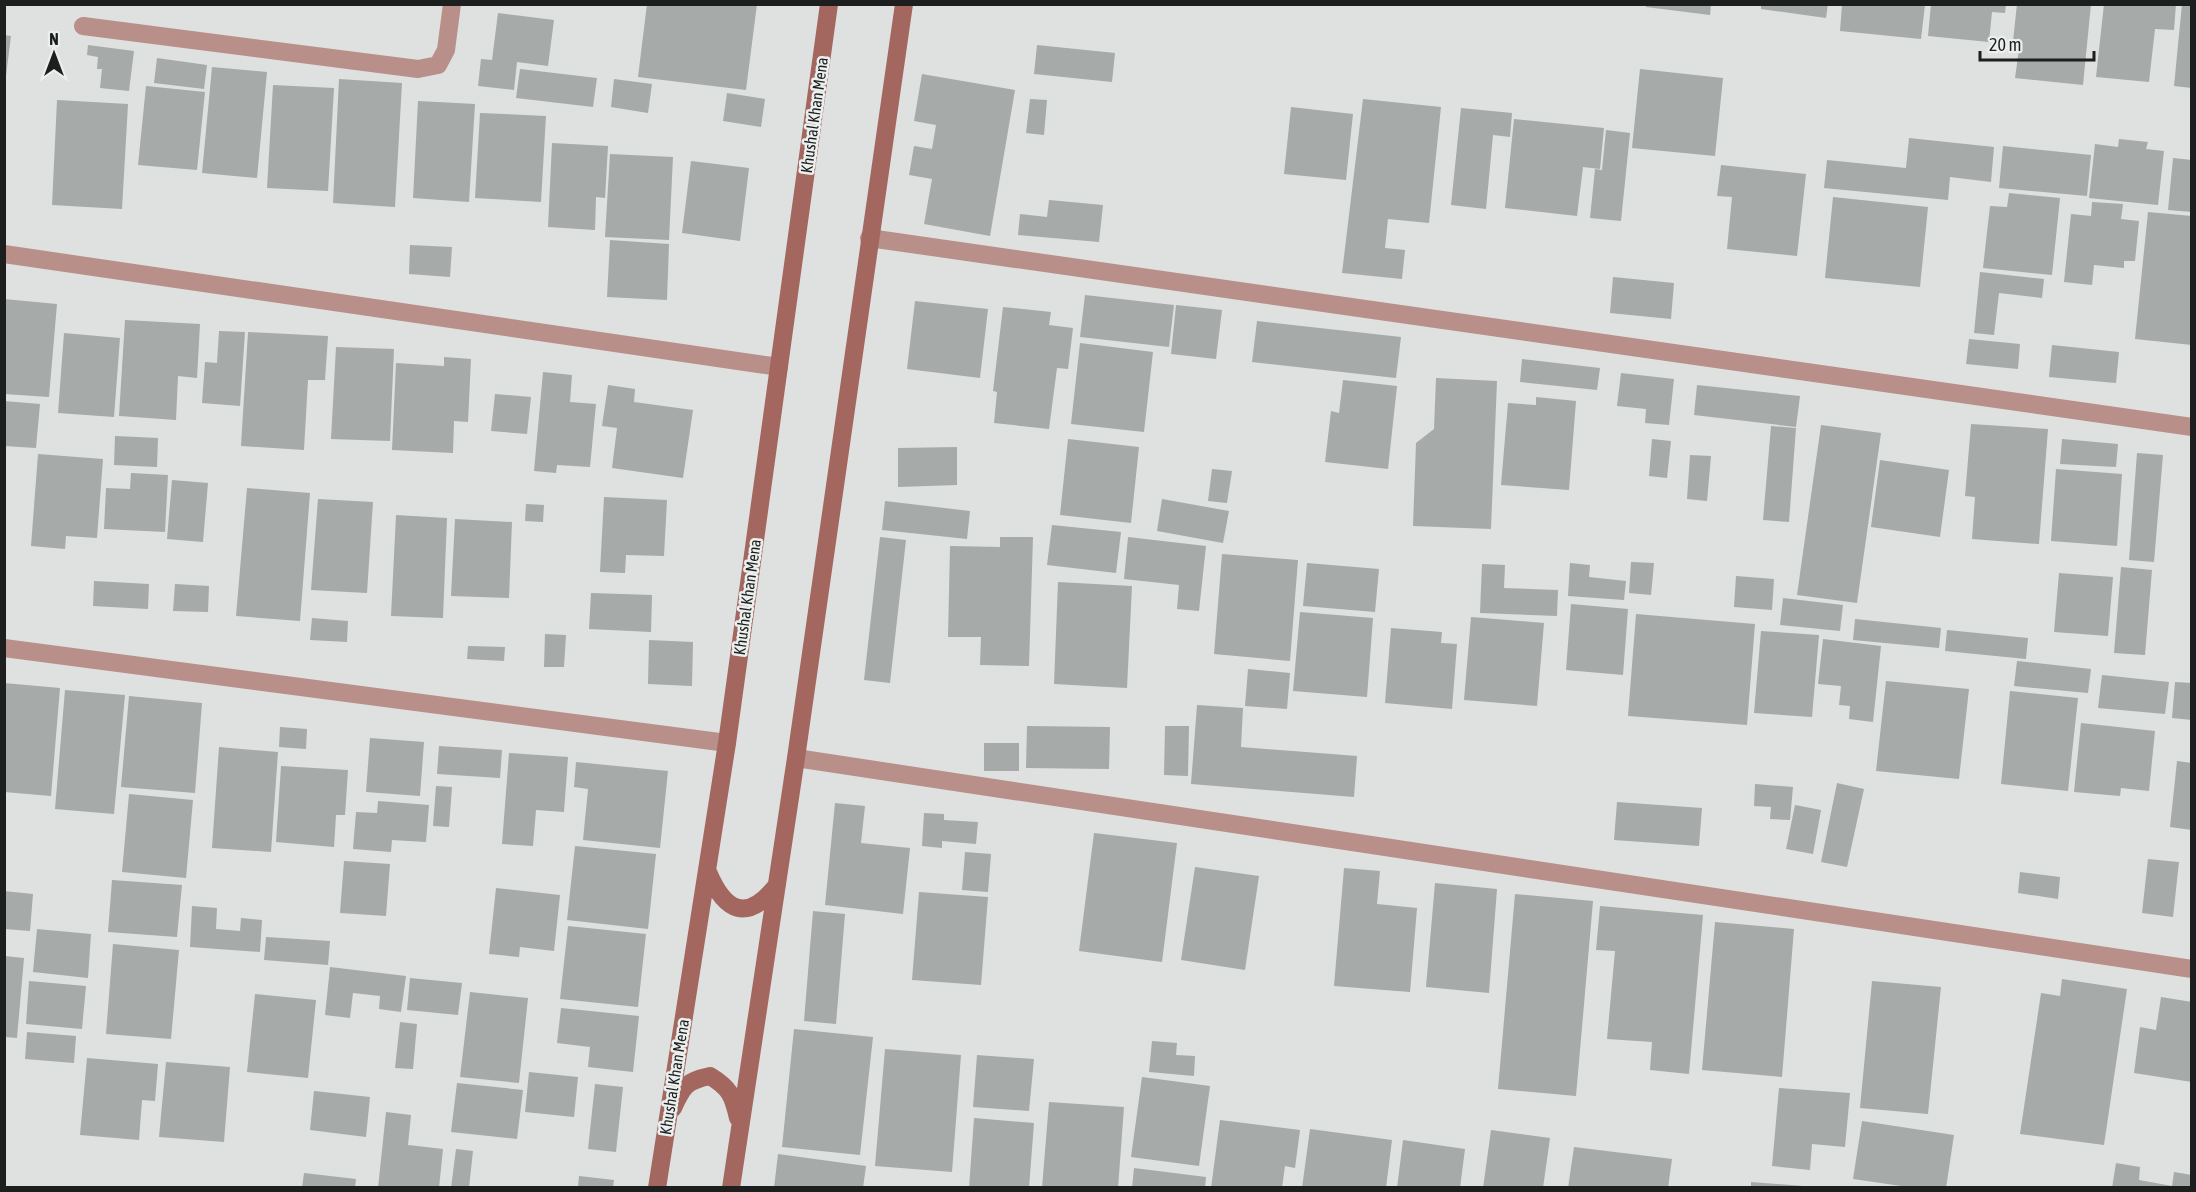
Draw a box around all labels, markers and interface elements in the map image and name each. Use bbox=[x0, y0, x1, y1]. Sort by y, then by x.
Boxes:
north arrow bbox=[24, 24, 84, 84]
scale bar bbox=[1980, 24, 2094, 62]
text: N bbox=[49, 30, 59, 48]
text: 20 m bbox=[1989, 34, 2021, 55]
street label: Khushal Khan Mena bbox=[797, 56, 831, 174]
street label: Khushal Khan Mena bbox=[730, 538, 764, 656]
street label: Khushal Khan Mena bbox=[656, 1018, 692, 1136]

